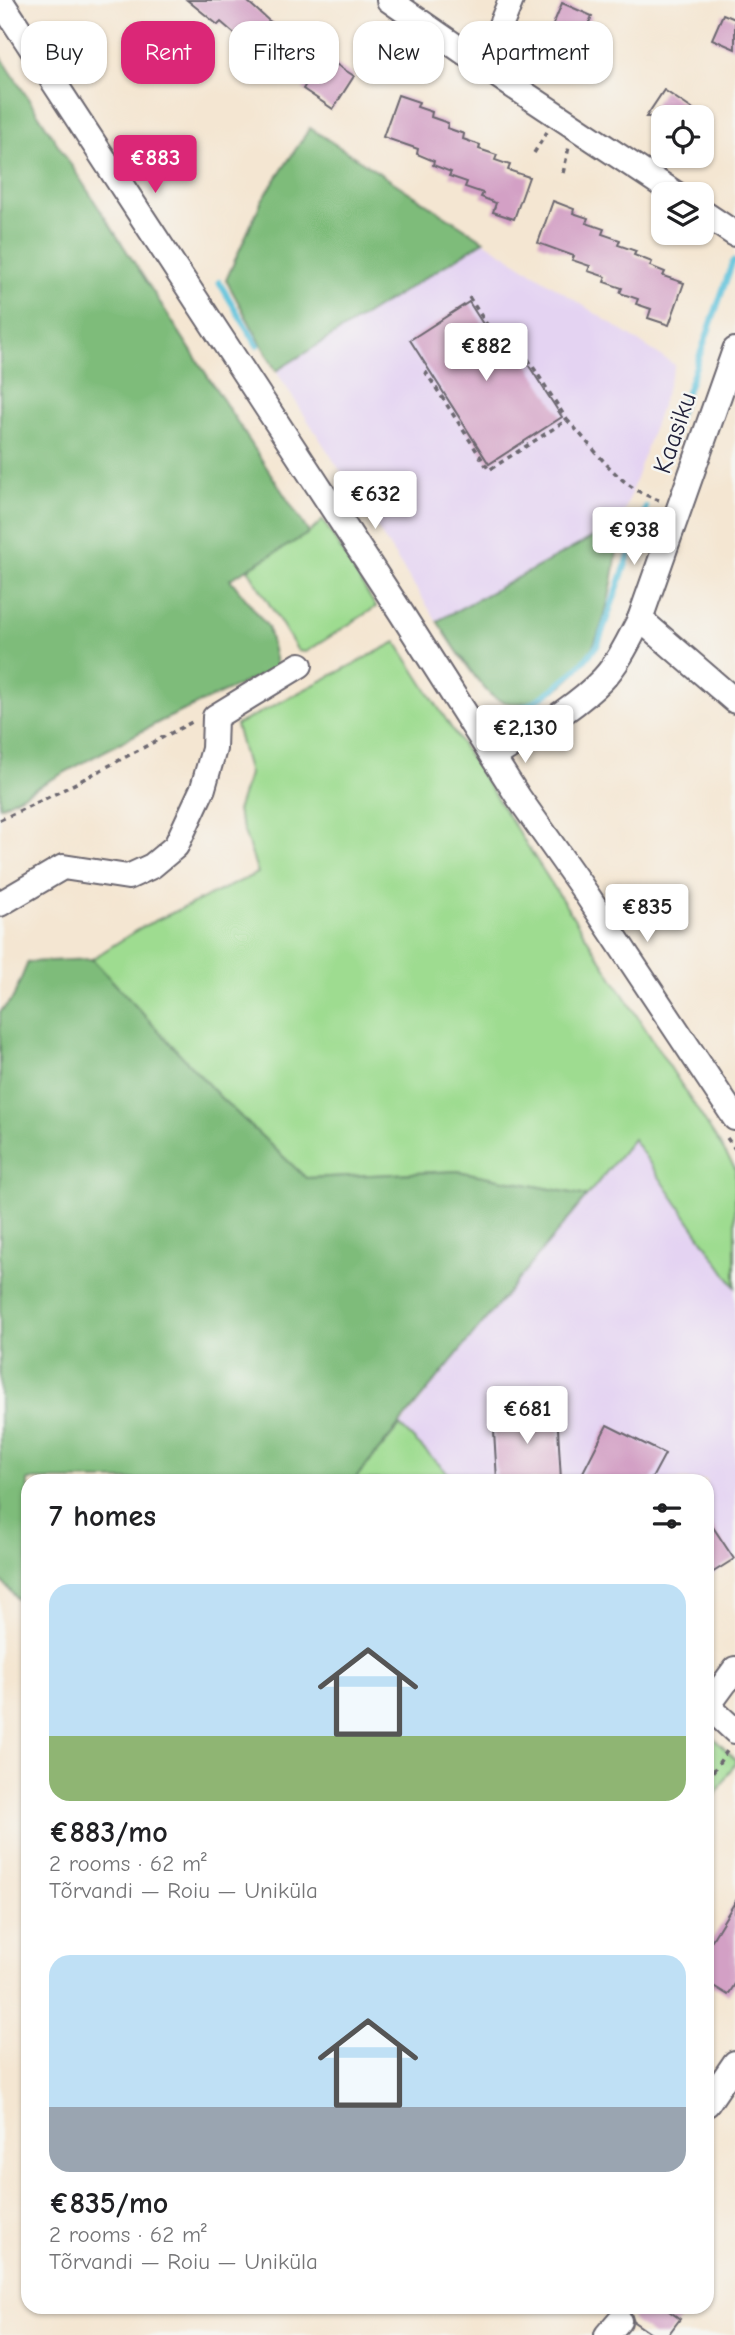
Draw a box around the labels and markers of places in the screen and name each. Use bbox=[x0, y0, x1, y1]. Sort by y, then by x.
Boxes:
pin: €883 bbox=[114, 136, 196, 195]
pin: €882 bbox=[445, 324, 527, 383]
pin: €632 bbox=[334, 472, 416, 531]
pin: €938 bbox=[593, 508, 675, 567]
pin: €2,130 bbox=[468, 706, 582, 765]
pin: €835 bbox=[606, 884, 688, 944]
pin: €681 bbox=[486, 1386, 568, 1446]

